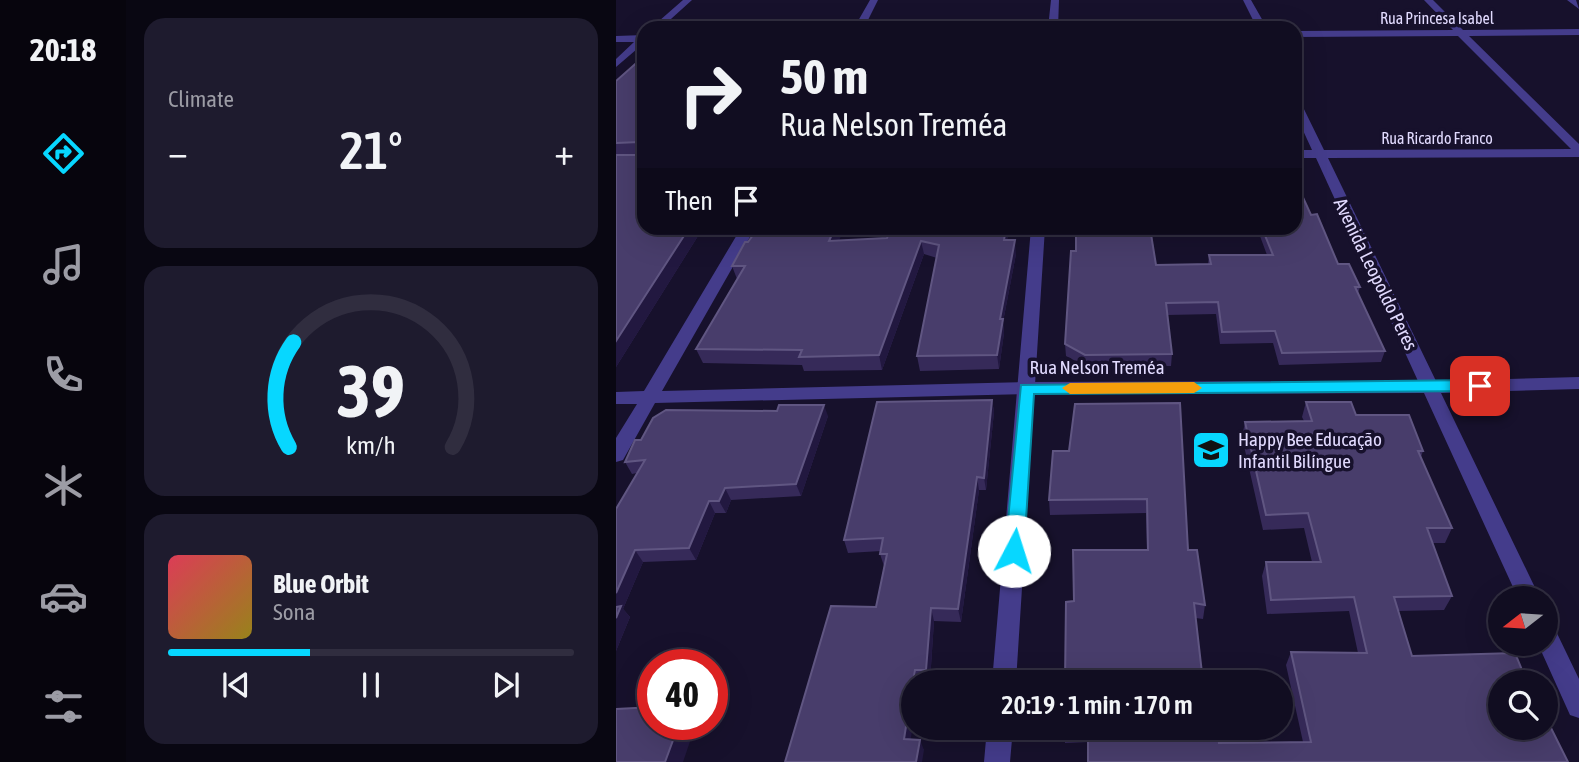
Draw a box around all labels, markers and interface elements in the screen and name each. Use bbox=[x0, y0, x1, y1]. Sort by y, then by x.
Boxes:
street label: Rua Princesa Isabel bbox=[1380, 9, 1495, 27]
text: 20:18 bbox=[30, 31, 96, 68]
text: 50 m bbox=[780, 48, 868, 104]
icon: right bbox=[665, 49, 756, 140]
text: Climate bbox=[168, 86, 234, 112]
text: Rua Nelson Treméa bbox=[780, 106, 1007, 143]
text: 21° bbox=[339, 120, 403, 180]
icon: directions bbox=[39, 129, 88, 178]
street label: Rua Ricardo Franco bbox=[1381, 129, 1493, 147]
text: − bbox=[168, 130, 188, 173]
text: + bbox=[554, 130, 574, 173]
icon: arrive bbox=[727, 182, 765, 220]
text: Then bbox=[665, 186, 713, 216]
street label: Avenida Leopoldo Peres bbox=[1330, 194, 1422, 354]
icon: music bbox=[39, 240, 88, 289]
text: 39 bbox=[337, 349, 405, 432]
icon: phone bbox=[39, 350, 88, 399]
street label: Rua Nelson Treméa bbox=[1029, 356, 1165, 378]
pin bbox=[1450, 356, 1510, 416]
icon: arrive bbox=[1461, 367, 1499, 405]
place label: Happy Bee Educação Infantil Bilíngue bbox=[1238, 428, 1382, 472]
school or university icon: Happy Bee Educação Infantil Bilíngue bbox=[1190, 429, 1232, 471]
text: km/h bbox=[346, 431, 396, 459]
icon: climate bbox=[39, 461, 88, 510]
position arrow bbox=[977, 514, 1051, 588]
text: Blue Orbit bbox=[273, 569, 369, 599]
icon: car bbox=[39, 572, 88, 621]
north arrow bbox=[1488, 586, 1558, 656]
map controls bbox=[1488, 586, 1558, 740]
text: Sona bbox=[273, 599, 315, 625]
speed limit sign: 40 bbox=[637, 649, 728, 740]
icon: previous bbox=[217, 666, 255, 704]
icon: pause bbox=[352, 666, 390, 704]
icon: next bbox=[487, 666, 525, 704]
button: search bbox=[1488, 670, 1558, 740]
icon: filters bbox=[39, 682, 88, 731]
text: 20:19 · 1 min · 170 m bbox=[1001, 690, 1193, 720]

